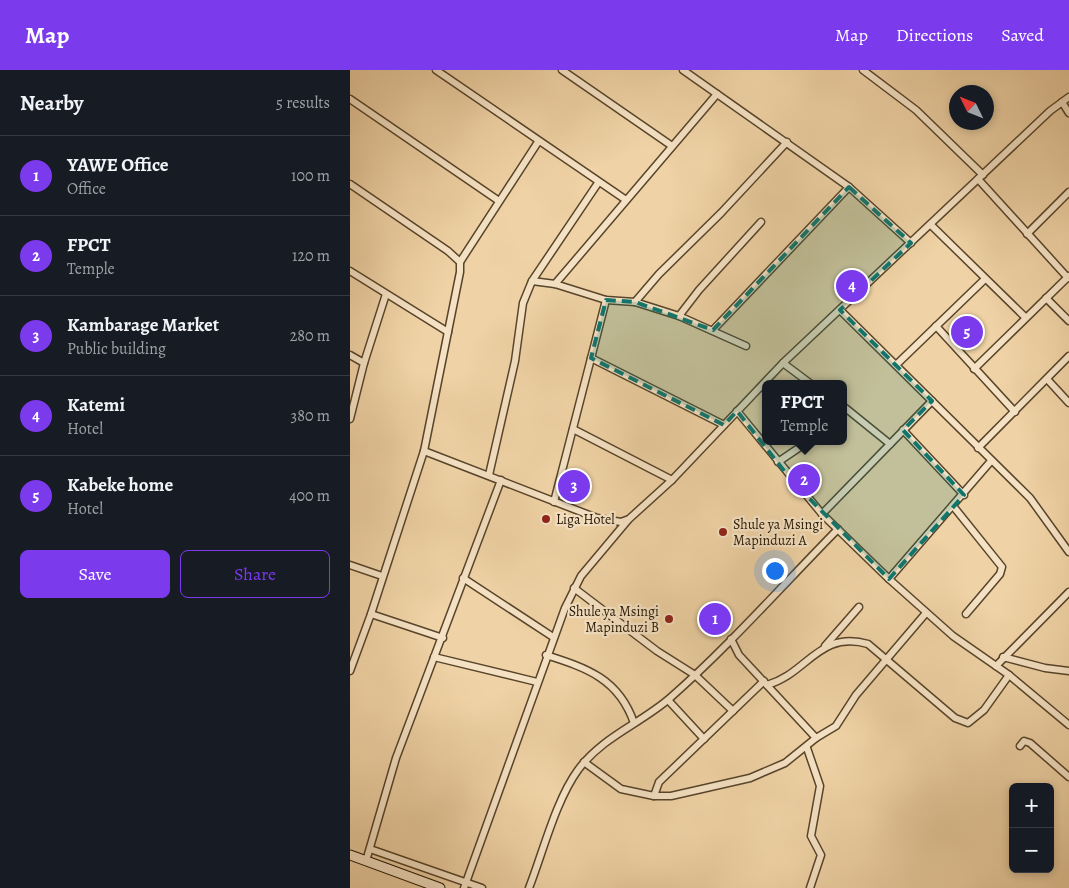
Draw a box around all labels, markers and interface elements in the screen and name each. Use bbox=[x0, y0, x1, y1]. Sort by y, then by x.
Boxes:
text: Map bbox=[25, 19, 69, 51]
text: Map bbox=[835, 23, 868, 47]
text: Directions bbox=[896, 23, 973, 47]
text: Saved bbox=[1001, 23, 1044, 47]
north arrow bbox=[949, 85, 994, 130]
text: Nearby bbox=[20, 89, 83, 117]
text: 5 results bbox=[276, 92, 330, 114]
text: YAWE Office bbox=[67, 152, 169, 178]
text: 1 bbox=[33, 165, 39, 187]
text: 100 m bbox=[291, 165, 330, 187]
text: Office bbox=[67, 178, 106, 200]
text: FPCT bbox=[67, 232, 111, 258]
text: 2 bbox=[32, 245, 40, 267]
text: 120 m bbox=[292, 245, 330, 267]
text: Temple bbox=[67, 258, 115, 280]
pin: 4 bbox=[836, 267, 868, 305]
text: Kambarage Market bbox=[67, 312, 219, 338]
pin: 5 bbox=[951, 313, 983, 351]
text: 3 bbox=[33, 325, 39, 347]
text: 280 m bbox=[290, 325, 330, 347]
text: Public building bbox=[67, 338, 166, 360]
popup bbox=[762, 380, 847, 445]
text: FPCT bbox=[781, 389, 824, 415]
text: Katemi bbox=[67, 392, 125, 418]
text: 4 bbox=[32, 405, 40, 427]
text: 380 m bbox=[291, 405, 330, 427]
text: Temple bbox=[781, 415, 828, 437]
text: Hotel bbox=[67, 418, 103, 440]
pin: 2 bbox=[788, 461, 820, 499]
pin: 3 bbox=[558, 467, 590, 505]
text: Kabeke home bbox=[67, 472, 173, 498]
text: 5 bbox=[33, 485, 39, 507]
text: 400 m bbox=[289, 485, 330, 507]
text: Hotel bbox=[67, 498, 103, 520]
place label: Liga Hotel bbox=[556, 510, 615, 529]
marker: Liga Hotel bbox=[540, 513, 552, 525]
place label: Shule ya Msingi Mapinduzi A bbox=[733, 515, 823, 550]
marker: Shule ya Msingi Mapinduzi A bbox=[717, 526, 729, 538]
button: Save bbox=[20, 550, 170, 598]
button: Share bbox=[180, 550, 330, 598]
your location bbox=[762, 558, 788, 584]
pin: 1 bbox=[699, 600, 731, 638]
place label: Shule ya Msingi Mapinduzi B bbox=[569, 602, 659, 637]
marker: Shule ya Msingi Mapinduzi B bbox=[663, 613, 675, 625]
map controls bbox=[1009, 783, 1054, 873]
button: + bbox=[1009, 783, 1054, 828]
button: − bbox=[1009, 828, 1054, 873]

